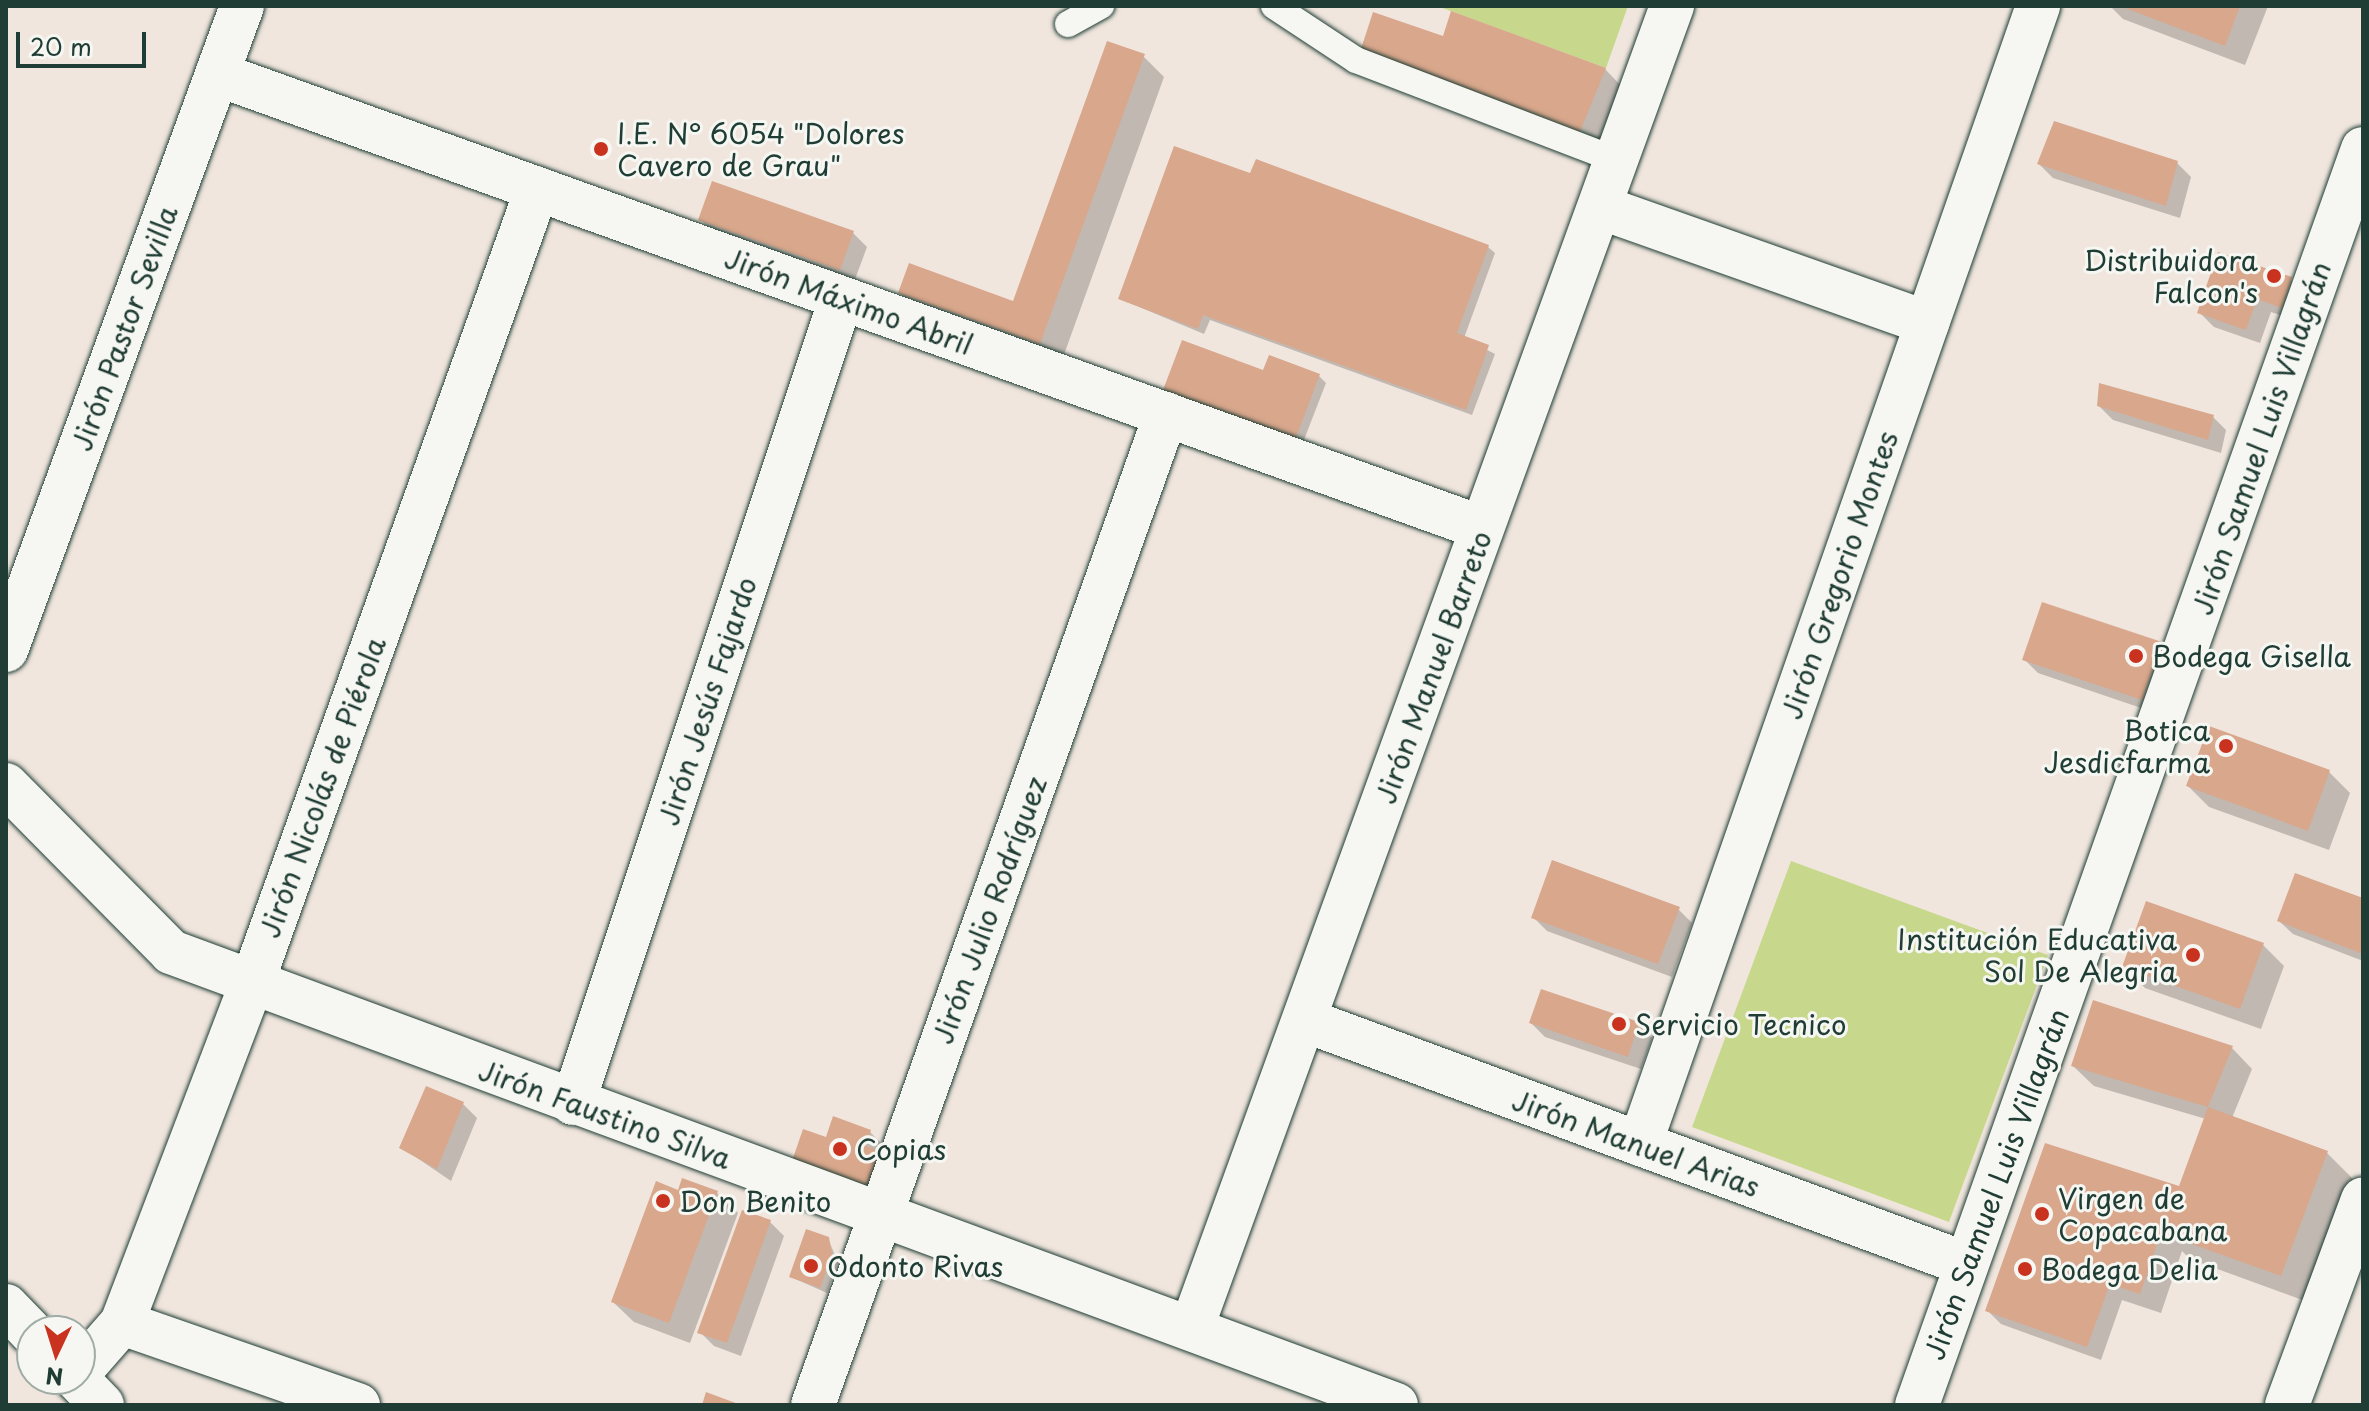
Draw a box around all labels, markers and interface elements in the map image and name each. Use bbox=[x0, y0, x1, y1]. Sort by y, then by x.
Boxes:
scale bar bbox=[20, 16, 150, 66]
text: 20 m bbox=[30, 28, 92, 64]
place label: I.E. N° 6054 "Dolores Cavero de Grau" bbox=[617, 116, 907, 182]
marker: I.E. N° 6054 "Dolores Cavero de Grau" bbox=[592, 140, 610, 158]
street label: Jirón Pastor Sevilla bbox=[64, 202, 184, 454]
street label: Jirón Máximo Abril bbox=[721, 241, 977, 361]
place label: Distribuidora Falcon's bbox=[2084, 243, 2258, 309]
street label: Jirón Samuel Luis Villagrán bbox=[2185, 257, 2337, 619]
marker: Distribuidora Falcon's bbox=[2265, 267, 2283, 285]
street label: Jirón Gregorio Montes bbox=[1774, 427, 1904, 723]
street label: Jirón Manuel Barreto bbox=[1368, 525, 1498, 809]
street label: Jirón Jesús Fajardo bbox=[651, 572, 763, 830]
street label: Jirón Nicolás de Piérola bbox=[252, 632, 392, 942]
place label: Bodega Gisella bbox=[2152, 639, 2350, 673]
marker: Bodega Gisella bbox=[2127, 647, 2145, 665]
place label: Botica Jesdicfarma bbox=[2044, 713, 2210, 779]
marker: Botica Jesdicfarma bbox=[2217, 737, 2235, 755]
street label: Jirón Julio Rodríguez bbox=[925, 772, 1053, 1048]
place label: Institución Educativa Sol De Alegria bbox=[1897, 922, 2177, 988]
marker: Institución Educativa Sol De Alegria bbox=[2184, 946, 2202, 964]
street label: Jirón Samuel Luis Villagrán bbox=[1917, 1004, 2075, 1364]
place label: Servicio Tecnico bbox=[1635, 1007, 1845, 1041]
marker: Servicio Tecnico bbox=[1610, 1015, 1628, 1033]
street label: Jirón Faustino Silva bbox=[475, 1053, 735, 1175]
street label: Jirón Manuel Arias bbox=[1509, 1083, 1763, 1203]
place label: Copias bbox=[856, 1132, 946, 1166]
marker: Copias bbox=[831, 1140, 849, 1158]
place label: Virgen de Copacabana bbox=[2058, 1181, 2227, 1247]
place label: Don Benito bbox=[679, 1184, 829, 1218]
marker: Don Benito bbox=[654, 1192, 672, 1210]
marker: Virgen de Copacabana bbox=[2033, 1205, 2051, 1223]
place label: Odonto Rivas bbox=[827, 1249, 1005, 1283]
place label: Bodega Delia bbox=[2041, 1252, 2218, 1286]
marker: Odonto Rivas bbox=[802, 1257, 820, 1275]
marker: Bodega Delia bbox=[2016, 1260, 2034, 1278]
north arrow bbox=[16, 1315, 96, 1395]
text: N bbox=[45, 1360, 64, 1395]

